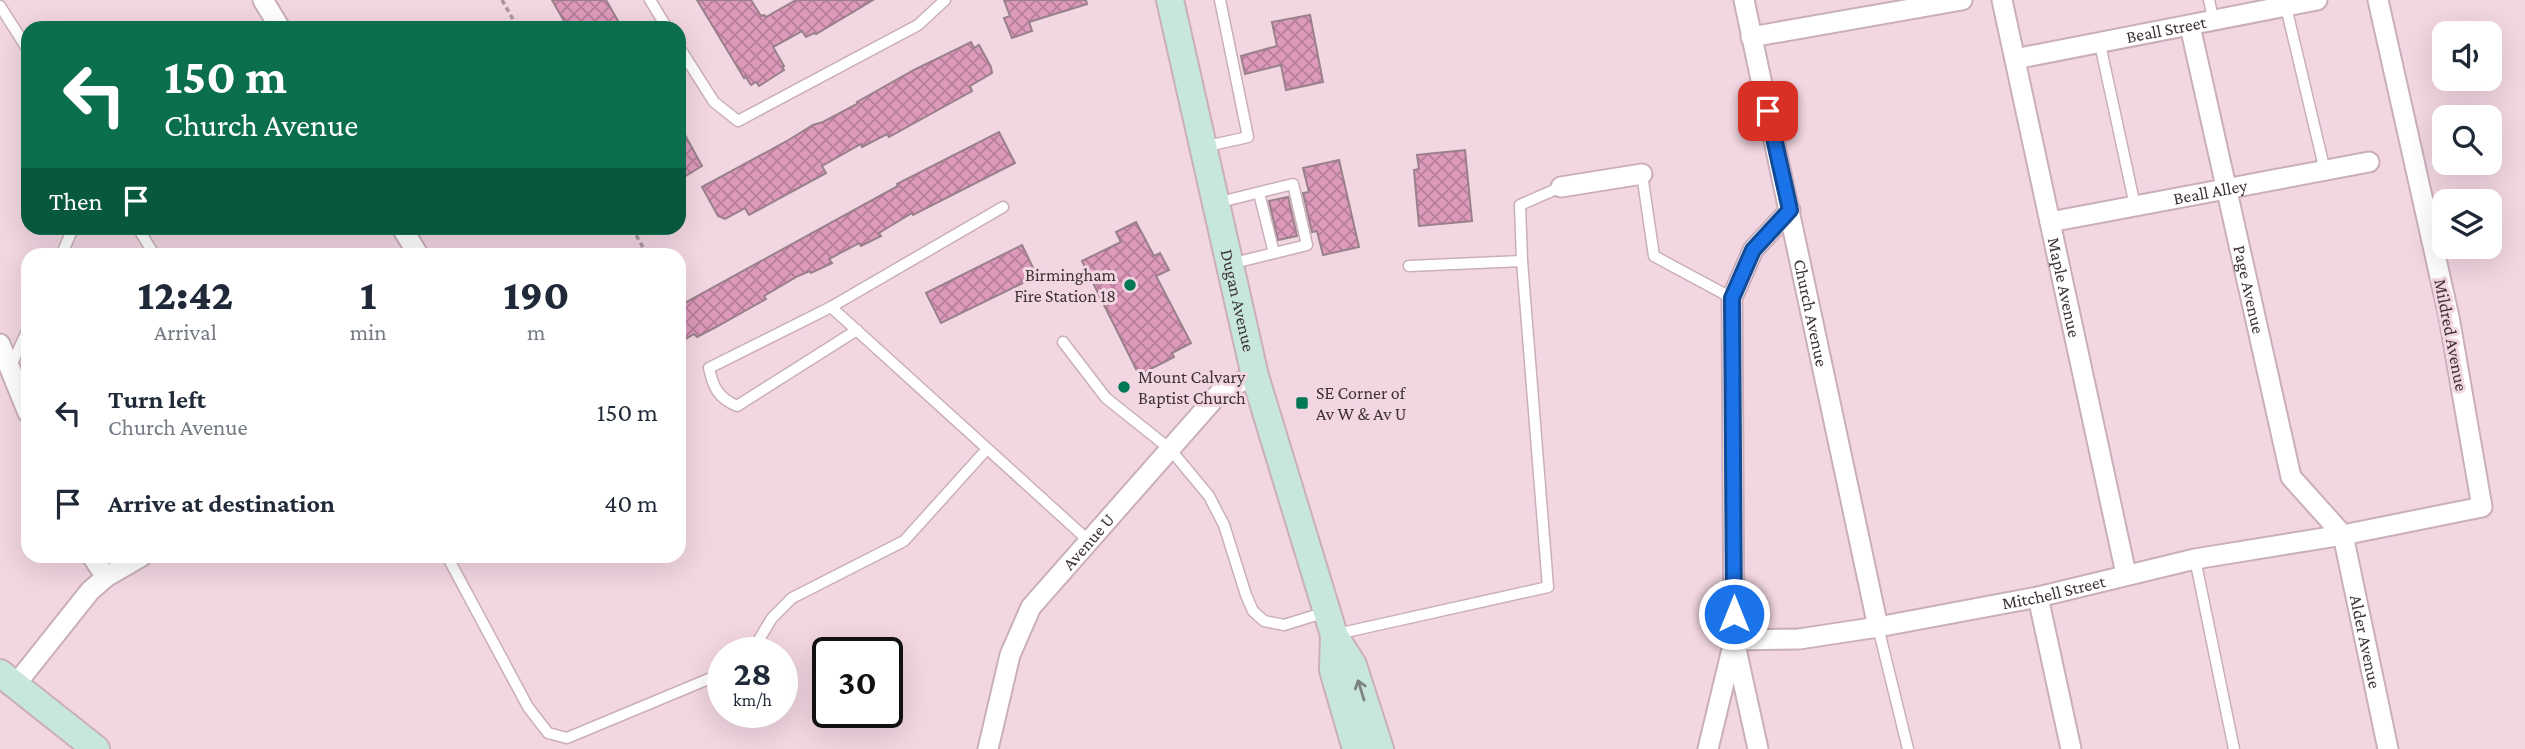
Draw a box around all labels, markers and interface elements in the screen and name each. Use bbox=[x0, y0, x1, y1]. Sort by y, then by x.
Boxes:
street label: Beall Street bbox=[2124, 12, 2209, 47]
map controls bbox=[2432, 21, 2502, 259]
button: sound bbox=[2432, 21, 2502, 91]
icon: left bbox=[49, 49, 140, 140]
text: 150 m bbox=[164, 49, 287, 104]
pin bbox=[1738, 81, 1798, 141]
icon: arrive bbox=[1749, 92, 1787, 130]
button: search bbox=[2432, 105, 2502, 175]
text: Church Avenue bbox=[164, 107, 358, 143]
street label: Beall Alley bbox=[2172, 175, 2250, 209]
icon: arrive bbox=[117, 182, 155, 220]
text: Then bbox=[49, 187, 103, 216]
button: layers bbox=[2432, 189, 2502, 259]
street label: Maple Avenue bbox=[2044, 235, 2085, 339]
street label: Page Avenue bbox=[2229, 243, 2269, 336]
street label: Dugan Avenue bbox=[1217, 247, 1259, 354]
street label: Church Avenue bbox=[1790, 257, 1832, 369]
place label: Birmingham Fire Station 18 bbox=[1014, 265, 1117, 306]
text: 12:42 bbox=[138, 271, 233, 318]
text: 1 bbox=[360, 271, 376, 318]
text: 190 bbox=[503, 271, 569, 318]
marker: Birmingham Fire Station 18 bbox=[1122, 277, 1138, 293]
street label: Mildred Avenue bbox=[2430, 277, 2472, 393]
text: Arrival bbox=[154, 319, 217, 345]
text: min bbox=[350, 319, 387, 345]
text: m bbox=[527, 319, 546, 345]
place label: Mount Calvary Baptist Church bbox=[1138, 367, 1246, 408]
marker: Mount Calvary Baptist Church bbox=[1116, 379, 1132, 395]
place label: SE Corner of Av W & Av U bbox=[1316, 383, 1407, 424]
text: Turn left bbox=[108, 385, 206, 414]
icon: left bbox=[49, 394, 87, 432]
marker: SE Corner of Av W & Av U bbox=[1294, 395, 1310, 411]
text: 150 m bbox=[597, 398, 658, 427]
text: Church Avenue bbox=[108, 414, 248, 440]
icon: arrive bbox=[49, 485, 87, 523]
text: Arrive at destination bbox=[108, 489, 335, 518]
text: 40 m bbox=[604, 489, 658, 518]
street label: Avenue U bbox=[1059, 509, 1119, 574]
street label: Mitchell Street bbox=[2000, 571, 2108, 614]
position arrow bbox=[1697, 577, 1771, 651]
street label: Alder Avenue bbox=[2346, 593, 2385, 690]
speed limit sign: 30 bbox=[812, 637, 903, 728]
text: 28 bbox=[733, 654, 772, 693]
one-way arrow bbox=[1354, 679, 1367, 701]
text: km/h bbox=[733, 690, 772, 710]

